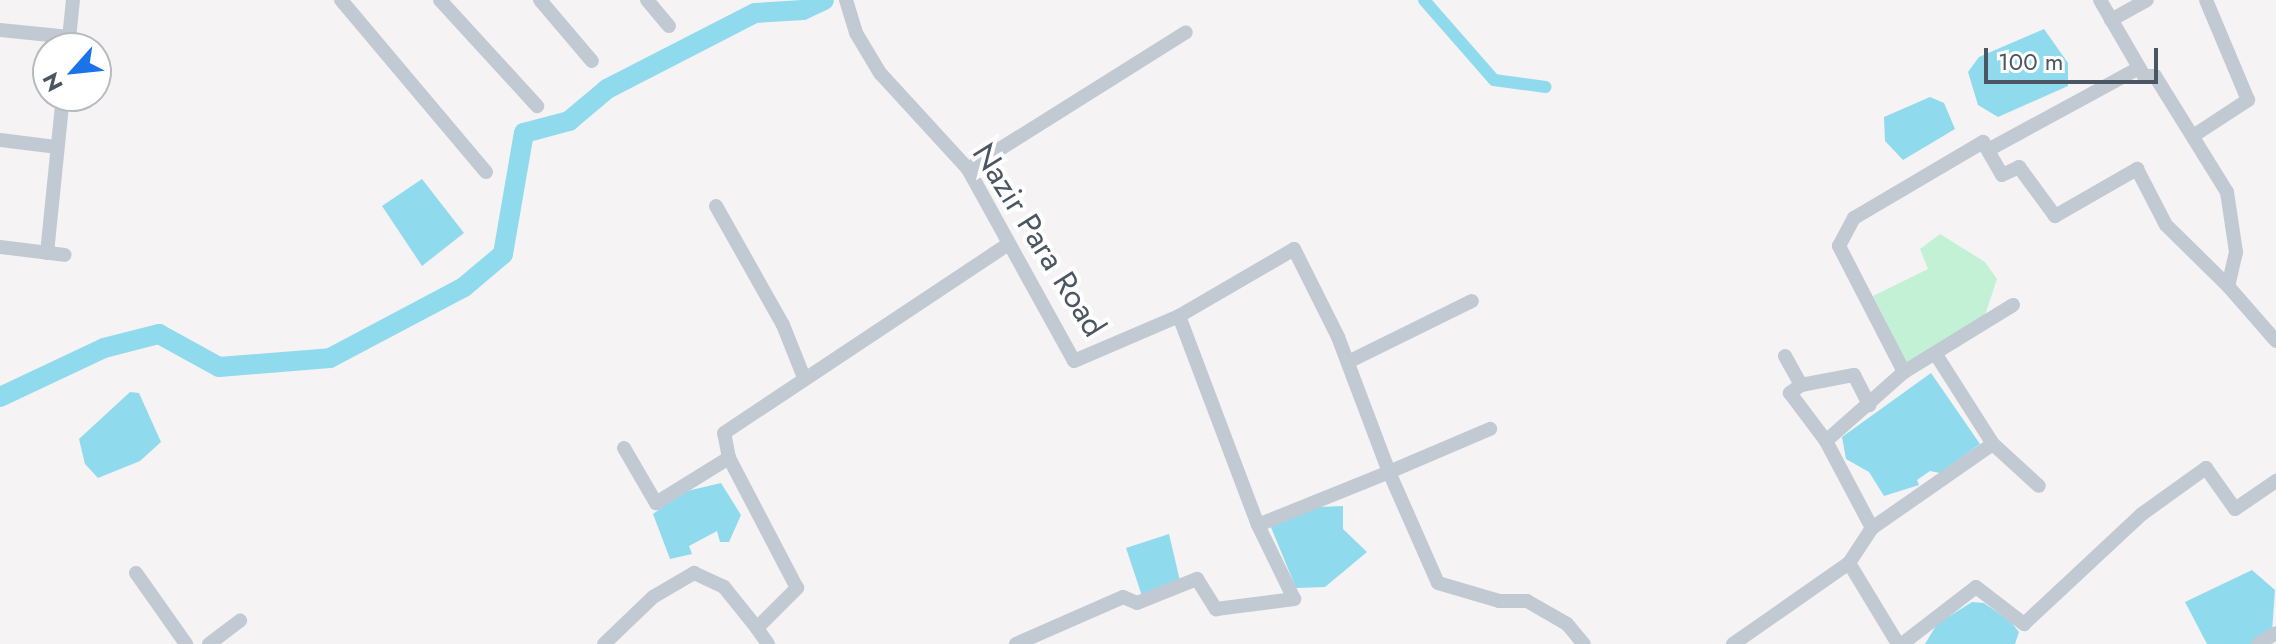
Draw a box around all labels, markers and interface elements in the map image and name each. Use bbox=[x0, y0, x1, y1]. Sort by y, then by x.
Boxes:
north arrow bbox=[32, 32, 112, 112]
scale bar bbox=[1988, 32, 2162, 82]
text: 100 m bbox=[1998, 44, 2064, 79]
text: N bbox=[34, 67, 71, 97]
street label: Nazir Para Road bbox=[964, 136, 1114, 344]

